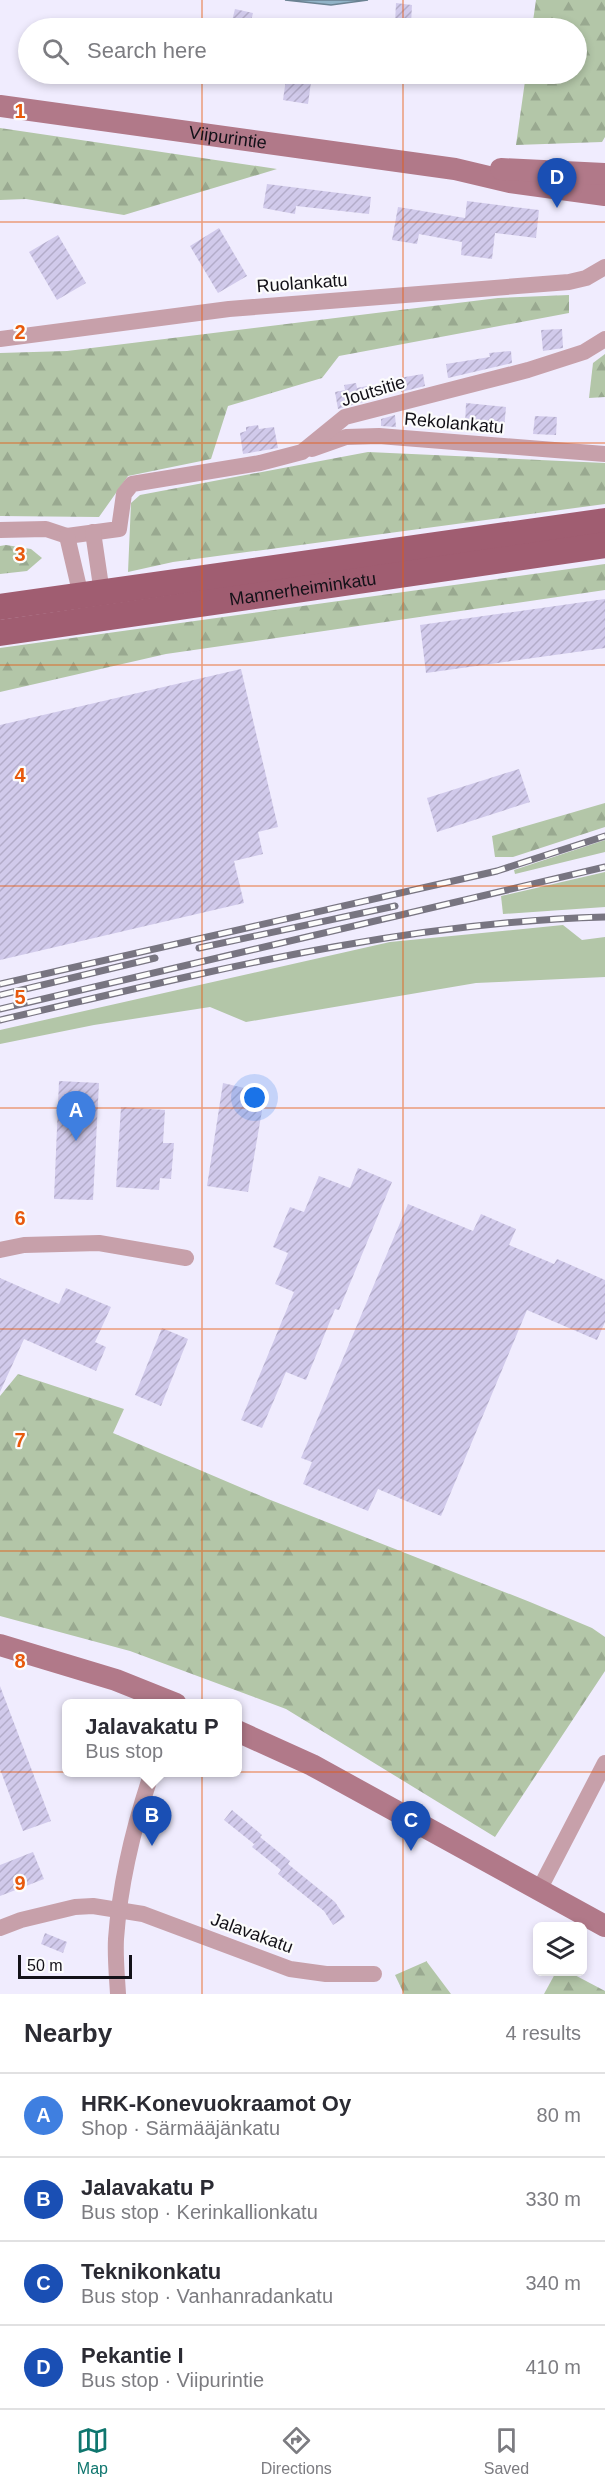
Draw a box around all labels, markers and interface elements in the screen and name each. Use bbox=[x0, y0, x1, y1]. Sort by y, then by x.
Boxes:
search box bbox=[18, 18, 587, 84]
icon: search bbox=[39, 35, 72, 68]
text: Search here bbox=[87, 38, 207, 63]
text: 1 bbox=[14, 100, 26, 122]
street label: Viipurintie bbox=[187, 122, 268, 153]
pin: D bbox=[538, 158, 576, 208]
street label: Ruolankatu bbox=[256, 270, 348, 296]
text: 2 bbox=[14, 321, 26, 343]
street label: Joutsitie bbox=[338, 372, 408, 410]
street label: Rekolankatu bbox=[403, 409, 505, 437]
text: 3 bbox=[14, 543, 26, 565]
street label: Mannerheiminkatu bbox=[228, 568, 378, 610]
text: 4 bbox=[14, 764, 26, 786]
text: 5 bbox=[14, 986, 26, 1008]
your location bbox=[240, 1083, 269, 1112]
pin: A bbox=[56, 1092, 96, 1141]
text: 6 bbox=[14, 1207, 26, 1229]
text: 7 bbox=[14, 1429, 26, 1451]
text: 8 bbox=[14, 1650, 26, 1672]
popup bbox=[62, 1699, 242, 1777]
text: Jalavakatu P bbox=[85, 1714, 219, 1739]
text: Bus stop bbox=[85, 1740, 163, 1762]
pin: B bbox=[132, 1796, 172, 1846]
pin: C bbox=[392, 1802, 430, 1851]
text: 9 bbox=[14, 1872, 26, 1894]
street label: Jalavakatu bbox=[208, 1909, 296, 1957]
map controls bbox=[533, 1922, 587, 1976]
button: layers bbox=[533, 1922, 587, 1976]
scale bar bbox=[18, 1952, 132, 1980]
text: 50 m bbox=[27, 1957, 63, 1974]
text: Nearby bbox=[24, 2018, 112, 2048]
text: 4 results bbox=[505, 2022, 581, 2044]
text: HRK-Konevuokraamot Oy bbox=[81, 2091, 351, 2116]
text: A bbox=[36, 2104, 51, 2126]
text: 80 m bbox=[537, 2104, 581, 2126]
text: Shop · Särmääjänkatu bbox=[81, 2117, 280, 2139]
text: Jalavakatu P bbox=[81, 2175, 214, 2200]
text: B bbox=[36, 2188, 51, 2210]
text: 330 m bbox=[525, 2188, 581, 2210]
text: Bus stop · Kerinkallionkatu bbox=[81, 2201, 318, 2223]
text: Teknikonkatu bbox=[81, 2259, 221, 2284]
text: C bbox=[36, 2272, 51, 2294]
text: 340 m bbox=[525, 2272, 581, 2294]
text: Bus stop · Vanhanradankatu bbox=[81, 2285, 333, 2307]
text: Pekantie I bbox=[81, 2343, 184, 2368]
text: D bbox=[36, 2356, 51, 2378]
text: 410 m bbox=[525, 2356, 581, 2378]
text: Bus stop · Viipurintie bbox=[81, 2369, 264, 2391]
tab: Map bbox=[76, 2424, 109, 2478]
tab: Directions bbox=[261, 2424, 332, 2478]
tab: Saved bbox=[484, 2424, 529, 2478]

